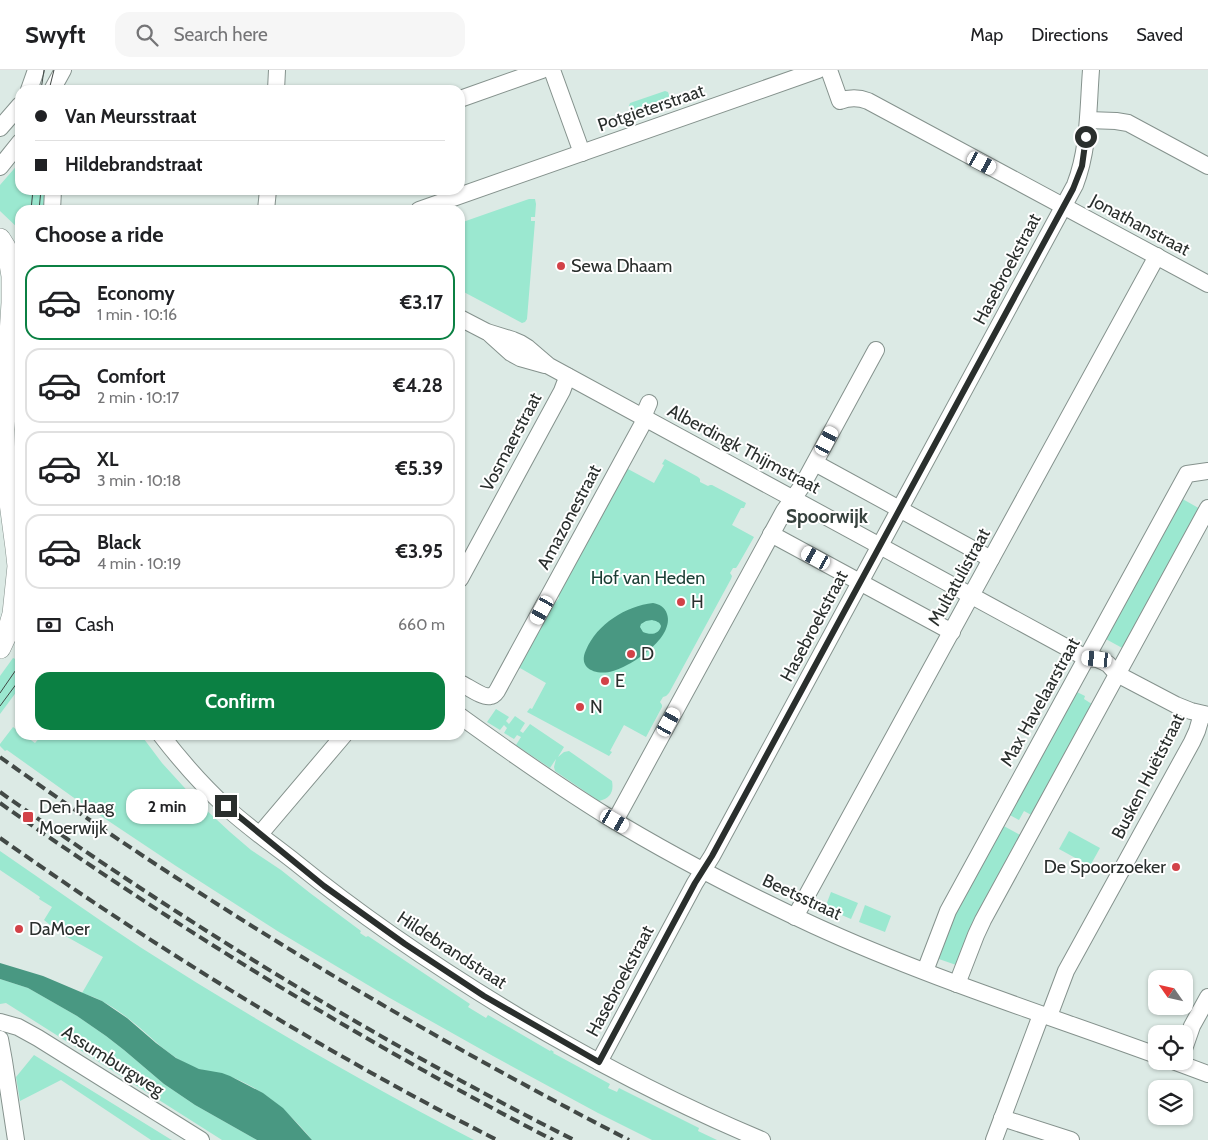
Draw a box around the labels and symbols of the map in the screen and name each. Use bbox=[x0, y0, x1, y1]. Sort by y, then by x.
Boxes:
street label: Potgieterstraat bbox=[595, 79, 707, 137]
route start bbox=[1075, 126, 1097, 148]
car bbox=[965, 149, 998, 177]
street label: Jonathanstraat bbox=[1086, 189, 1194, 260]
street label: Hasebroekstraat bbox=[968, 210, 1046, 328]
place label: Sewa Dhaam bbox=[571, 255, 672, 277]
marker: Sewa Dhaam bbox=[555, 260, 567, 272]
street label: Vosmaerstraat bbox=[476, 389, 546, 495]
street label: Alberdingk Thijmstraat bbox=[664, 399, 824, 499]
car bbox=[813, 424, 840, 458]
street label: Amazonestraat bbox=[532, 461, 606, 573]
district label: Spoorwijk bbox=[786, 505, 869, 528]
street label: Multatulistraat bbox=[923, 524, 995, 630]
car bbox=[799, 544, 832, 572]
park label: Hof van Heden bbox=[591, 567, 705, 589]
street label: Hasebroekstraat bbox=[775, 567, 853, 685]
place label: H bbox=[691, 591, 704, 613]
car bbox=[528, 593, 555, 627]
marker: H bbox=[675, 596, 687, 608]
street label: Max Havelaarstraat bbox=[995, 634, 1085, 770]
place label: D bbox=[641, 643, 654, 665]
marker: D bbox=[625, 648, 637, 660]
car bbox=[1081, 650, 1112, 668]
place label: E bbox=[615, 670, 625, 692]
marker: E bbox=[599, 675, 611, 687]
place label: N bbox=[590, 696, 603, 718]
marker: N bbox=[574, 701, 586, 713]
car bbox=[655, 705, 682, 739]
street label: Busken Huëtstraat bbox=[1107, 710, 1189, 842]
callout: 2 min bbox=[126, 788, 208, 824]
route end bbox=[215, 795, 237, 817]
place label: Den Haag Moerwijk bbox=[39, 796, 115, 839]
car bbox=[598, 807, 631, 835]
marker: Den Haag Moerwijk bbox=[21, 810, 35, 824]
place label: De Spoorzoeker bbox=[1044, 856, 1166, 878]
marker: De Spoorzoeker bbox=[1170, 861, 1182, 873]
street label: Beetsstraat bbox=[759, 869, 845, 925]
street label: Hildebrandstraat bbox=[393, 906, 511, 994]
place label: DaMoer bbox=[29, 918, 90, 940]
street label: Hasebroekstraat bbox=[581, 922, 659, 1040]
marker: DaMoer bbox=[13, 923, 25, 935]
north arrow bbox=[1148, 970, 1192, 1015]
street label: Assumburgweg bbox=[58, 1021, 169, 1102]

